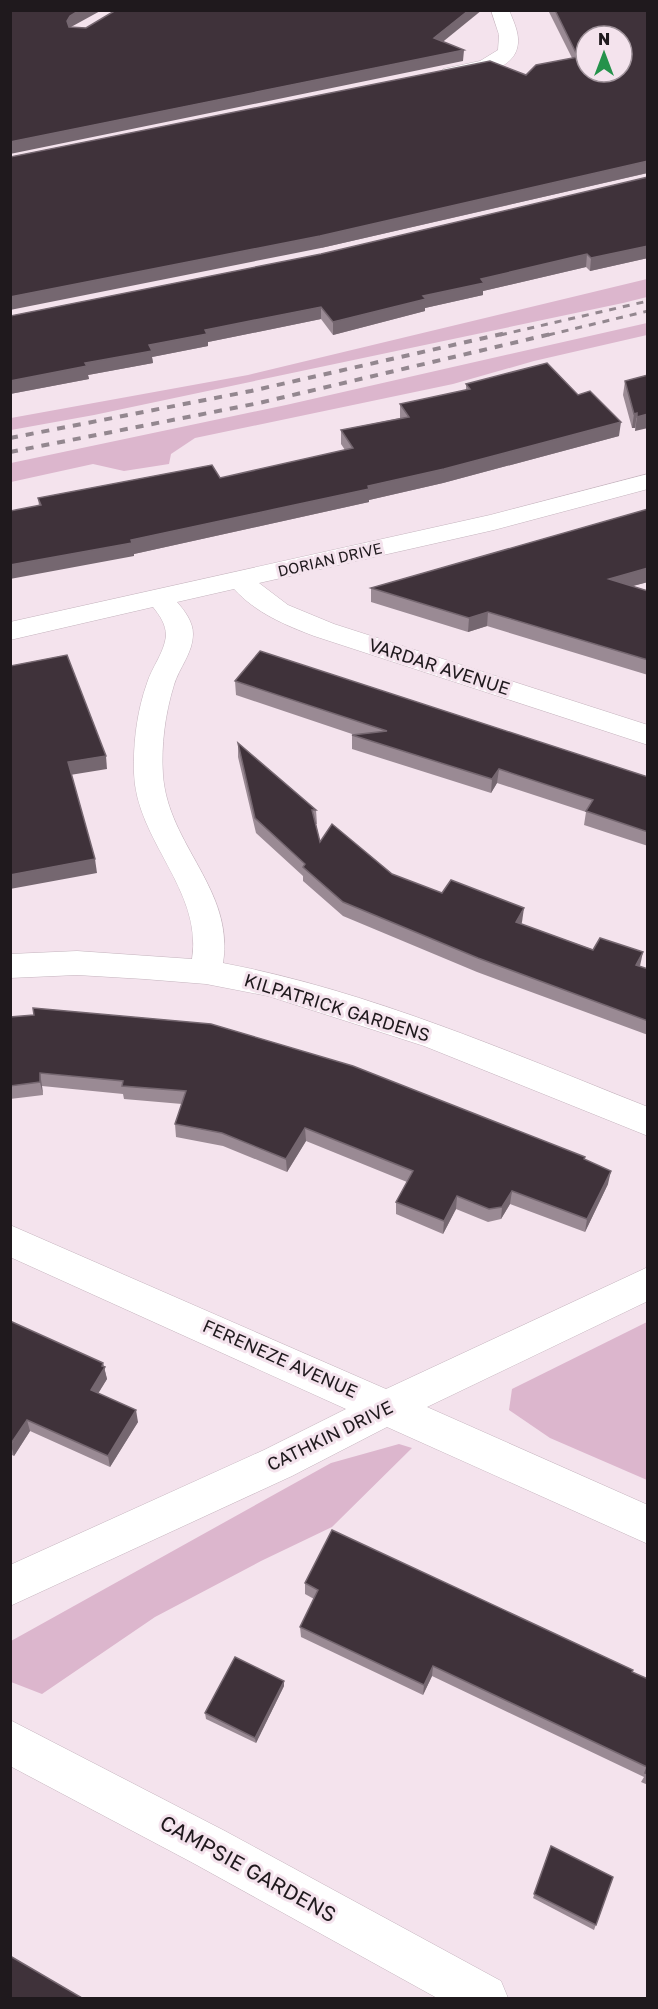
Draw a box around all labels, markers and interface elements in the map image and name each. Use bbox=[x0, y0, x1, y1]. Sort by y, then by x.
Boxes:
north arrow bbox=[574, 24, 634, 84]
text: N bbox=[598, 29, 610, 49]
street label: DORIAN DRIVE bbox=[276, 538, 384, 580]
street label: VARDAR AVENUE bbox=[366, 633, 513, 699]
street label: KILPATRICK GARDENS bbox=[242, 968, 433, 1046]
street label: FERENEZE AVENUE bbox=[200, 1314, 361, 1402]
street label: CATHKIN DRIVE bbox=[263, 1395, 396, 1475]
street label: CAMPSIE GARDENS bbox=[156, 1809, 341, 1927]

